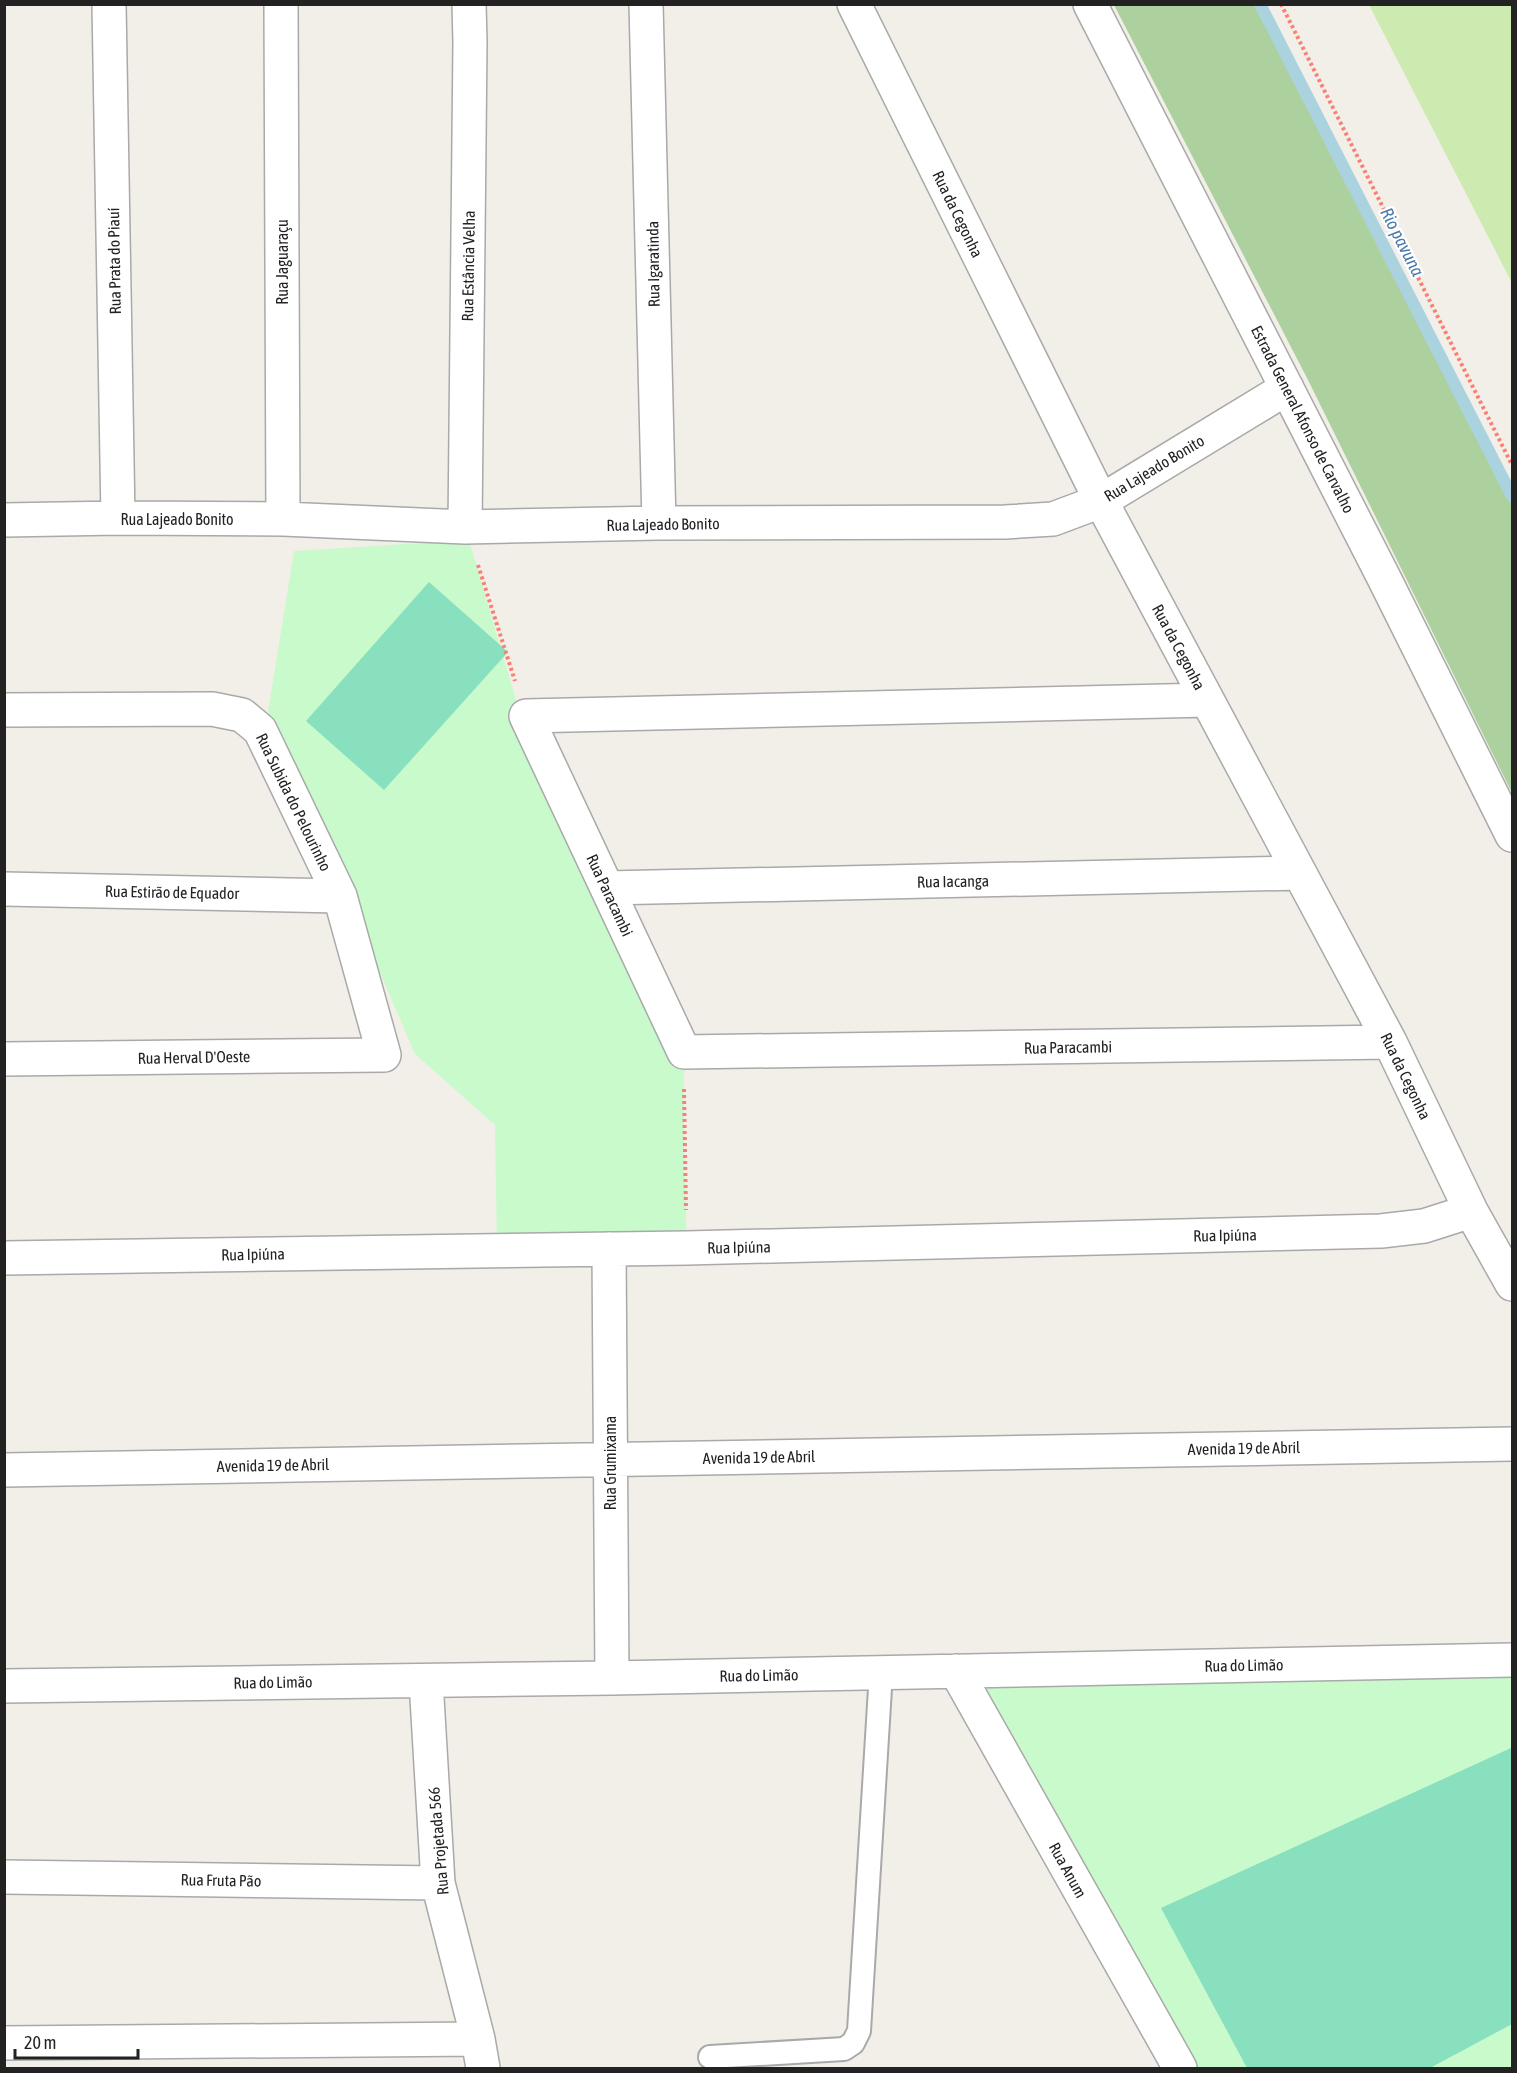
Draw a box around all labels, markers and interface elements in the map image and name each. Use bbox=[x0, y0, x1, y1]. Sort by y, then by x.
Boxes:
street label: Rua da Cegonha bbox=[928, 168, 987, 261]
water label: Rio pavuna bbox=[1376, 204, 1429, 280]
street label: Rua Prata do Piauí bbox=[104, 207, 124, 314]
street label: Rua Estância Velha bbox=[458, 210, 478, 322]
street label: Rua Jaguaraçu bbox=[273, 219, 292, 305]
street label: Rua Igaratinda bbox=[643, 221, 664, 307]
street label: Estrada General Afonso de Carvalho bbox=[1248, 322, 1358, 516]
street label: Rua Lajeado Bonito bbox=[1101, 431, 1208, 506]
street label: Rua Lajeado Bonito bbox=[120, 510, 234, 529]
street label: Rua Lajeado Bonito bbox=[606, 514, 720, 535]
street label: Rua da Cegonha bbox=[1148, 601, 1209, 693]
street label: Rua Subida do Pelourinho bbox=[253, 730, 335, 874]
street label: Rua Paracambi bbox=[583, 851, 637, 939]
street label: Rua Iacanga bbox=[917, 871, 989, 892]
street label: Rua Estirão de Equador bbox=[105, 882, 239, 903]
street label: Rua da Cegonha bbox=[1376, 1030, 1435, 1123]
street label: Rua Paracambi bbox=[1024, 1037, 1112, 1057]
street label: Rua Herval D'Oeste bbox=[138, 1047, 250, 1067]
street label: Rua Ipiúna bbox=[1193, 1225, 1257, 1246]
street label: Rua Ipiúna bbox=[707, 1237, 771, 1258]
street label: Rua Ipiúna bbox=[221, 1244, 285, 1265]
street label: Rua Grumixama bbox=[601, 1416, 619, 1510]
street label: Avenida 19 de Abril bbox=[1188, 1438, 1301, 1458]
street label: Avenida 19 de Abril bbox=[703, 1447, 816, 1467]
street label: Avenida 19 de Abril bbox=[217, 1455, 330, 1475]
street label: Rua do Limão bbox=[1204, 1655, 1284, 1675]
street label: Rua do Limão bbox=[719, 1665, 799, 1685]
street label: Rua do Limão bbox=[233, 1672, 313, 1692]
street label: Rua Projetada 566 bbox=[424, 1786, 453, 1896]
street label: Rua Anum bbox=[1046, 1839, 1090, 1901]
street label: Rua Fruta Pão bbox=[181, 1870, 261, 1890]
scale bar bbox=[15, 2022, 138, 2060]
text: 20 m bbox=[24, 2032, 56, 2053]

